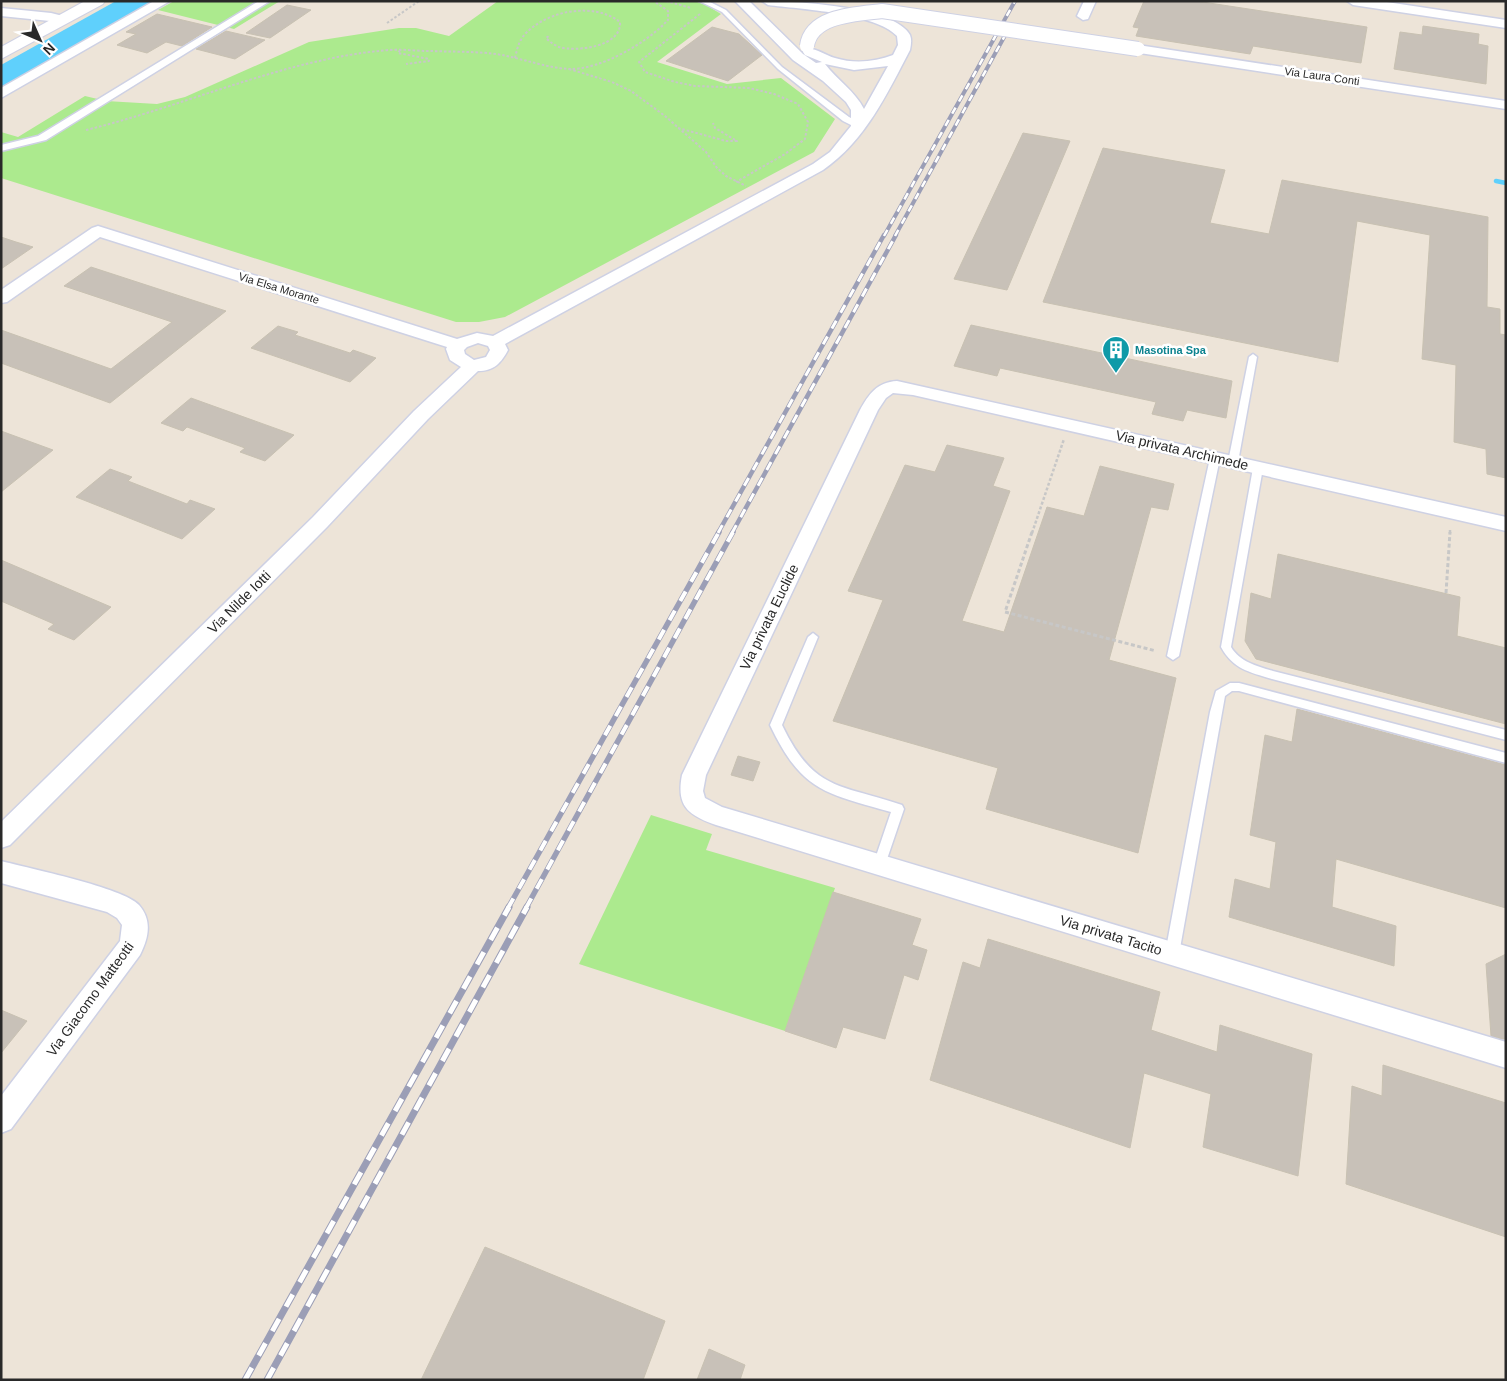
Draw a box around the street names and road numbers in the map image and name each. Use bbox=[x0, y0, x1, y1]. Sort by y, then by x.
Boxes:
street label: Via Laura Conti bbox=[1284, 65, 1360, 87]
street label: Via Elsa Morante bbox=[237, 270, 321, 306]
street label: Via privata Archimede bbox=[1114, 427, 1250, 473]
street label: Via privata Euclide bbox=[736, 561, 802, 673]
street label: Via Nilde Iotti bbox=[204, 567, 274, 637]
street label: Via privata Tacito bbox=[1058, 912, 1164, 958]
street label: Via Giacomo Matteotti bbox=[43, 939, 137, 1059]

